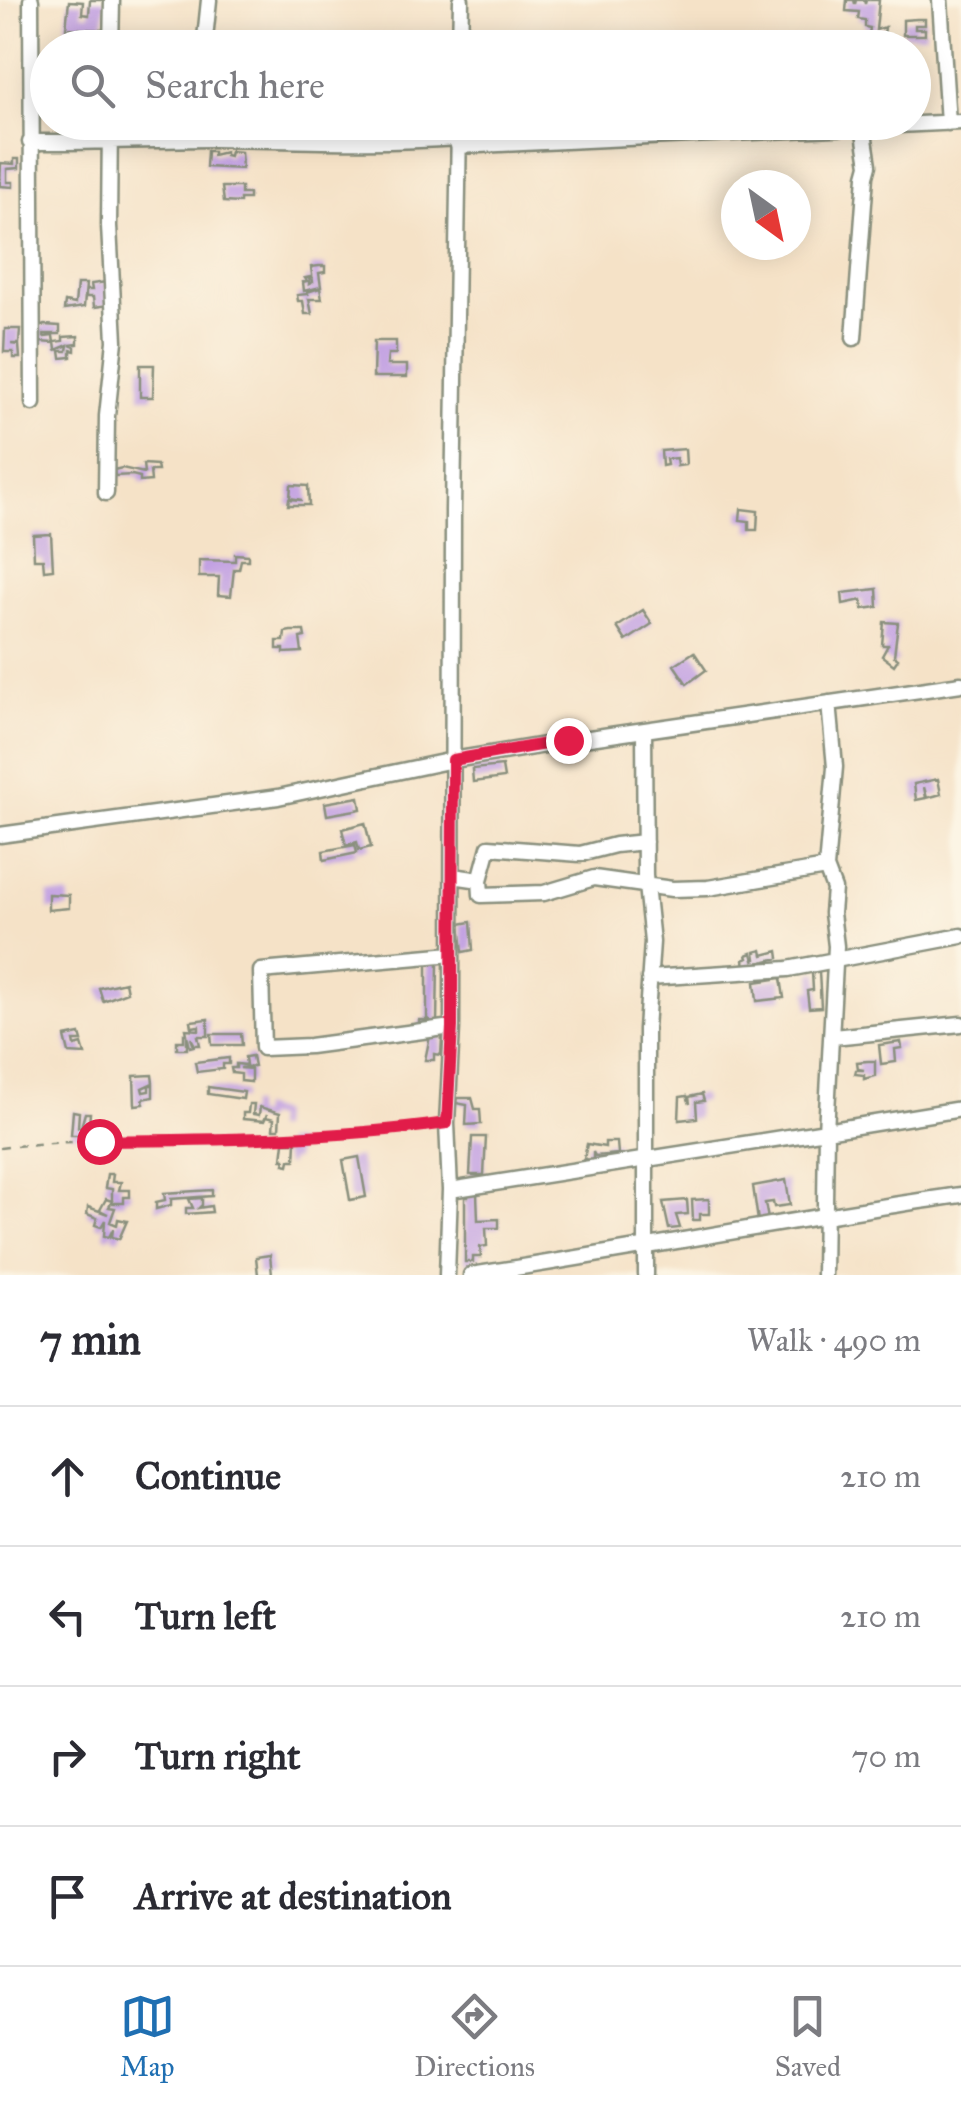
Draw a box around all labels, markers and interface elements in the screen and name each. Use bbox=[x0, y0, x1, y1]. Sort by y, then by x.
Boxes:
search box bbox=[30, 30, 931, 140]
icon: search bbox=[65, 58, 120, 113]
text: Search here bbox=[145, 62, 325, 108]
north arrow bbox=[721, 170, 811, 260]
route end bbox=[546, 718, 592, 764]
route start bbox=[77, 1119, 123, 1165]
text: 7 min bbox=[40, 1314, 141, 1366]
text: Walk · 490 m bbox=[747, 1321, 921, 1360]
icon: ahead bbox=[40, 1449, 95, 1504]
text: Continue bbox=[135, 1453, 281, 1499]
text: 210 m bbox=[840, 1457, 921, 1496]
icon: left bbox=[40, 1589, 95, 1644]
text: Turn left bbox=[135, 1593, 276, 1639]
text: 210 m bbox=[840, 1597, 921, 1636]
icon: right bbox=[40, 1729, 95, 1784]
text: Turn right bbox=[135, 1733, 301, 1779]
text: 70 m bbox=[852, 1737, 921, 1776]
icon: arrive bbox=[40, 1869, 95, 1924]
text: Arrive at destination bbox=[135, 1873, 452, 1919]
tab: Map bbox=[120, 1989, 175, 2084]
tab: Directions bbox=[414, 1989, 535, 2084]
tab: Saved bbox=[775, 1989, 841, 2084]

